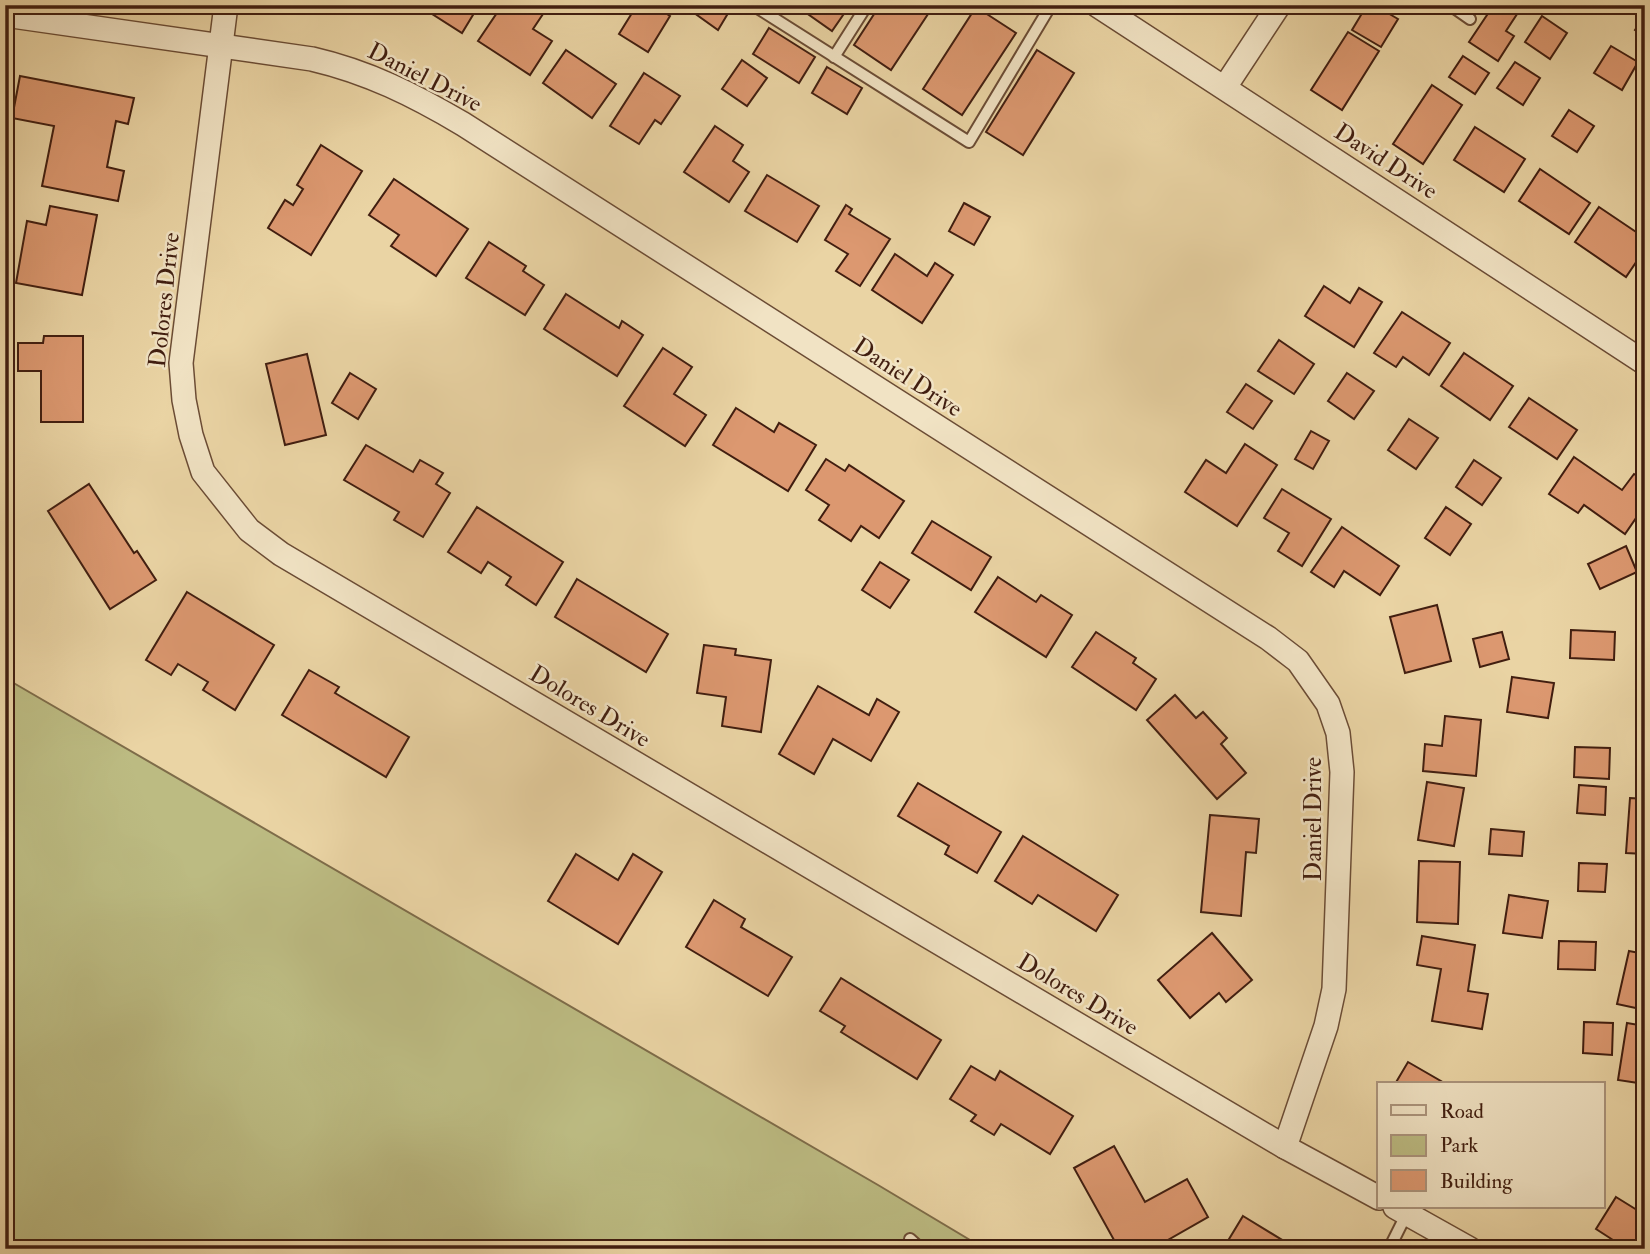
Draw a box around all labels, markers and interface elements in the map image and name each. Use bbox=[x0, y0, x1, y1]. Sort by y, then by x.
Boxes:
street label: Daniel Drive bbox=[362, 35, 487, 119]
street label: David Drive bbox=[1328, 116, 1443, 206]
street label: Dolores Drive bbox=[142, 231, 187, 369]
street label: Daniel Drive bbox=[847, 331, 968, 424]
street label: Dolores Drive bbox=[524, 658, 656, 755]
street label: Daniel Drive bbox=[1298, 757, 1329, 881]
street label: Dolores Drive bbox=[1012, 946, 1144, 1043]
legend bbox=[1377, 1082, 1604, 1208]
text: Road bbox=[1440, 1098, 1485, 1125]
text: Park bbox=[1440, 1132, 1478, 1159]
text: Building bbox=[1440, 1168, 1513, 1195]

